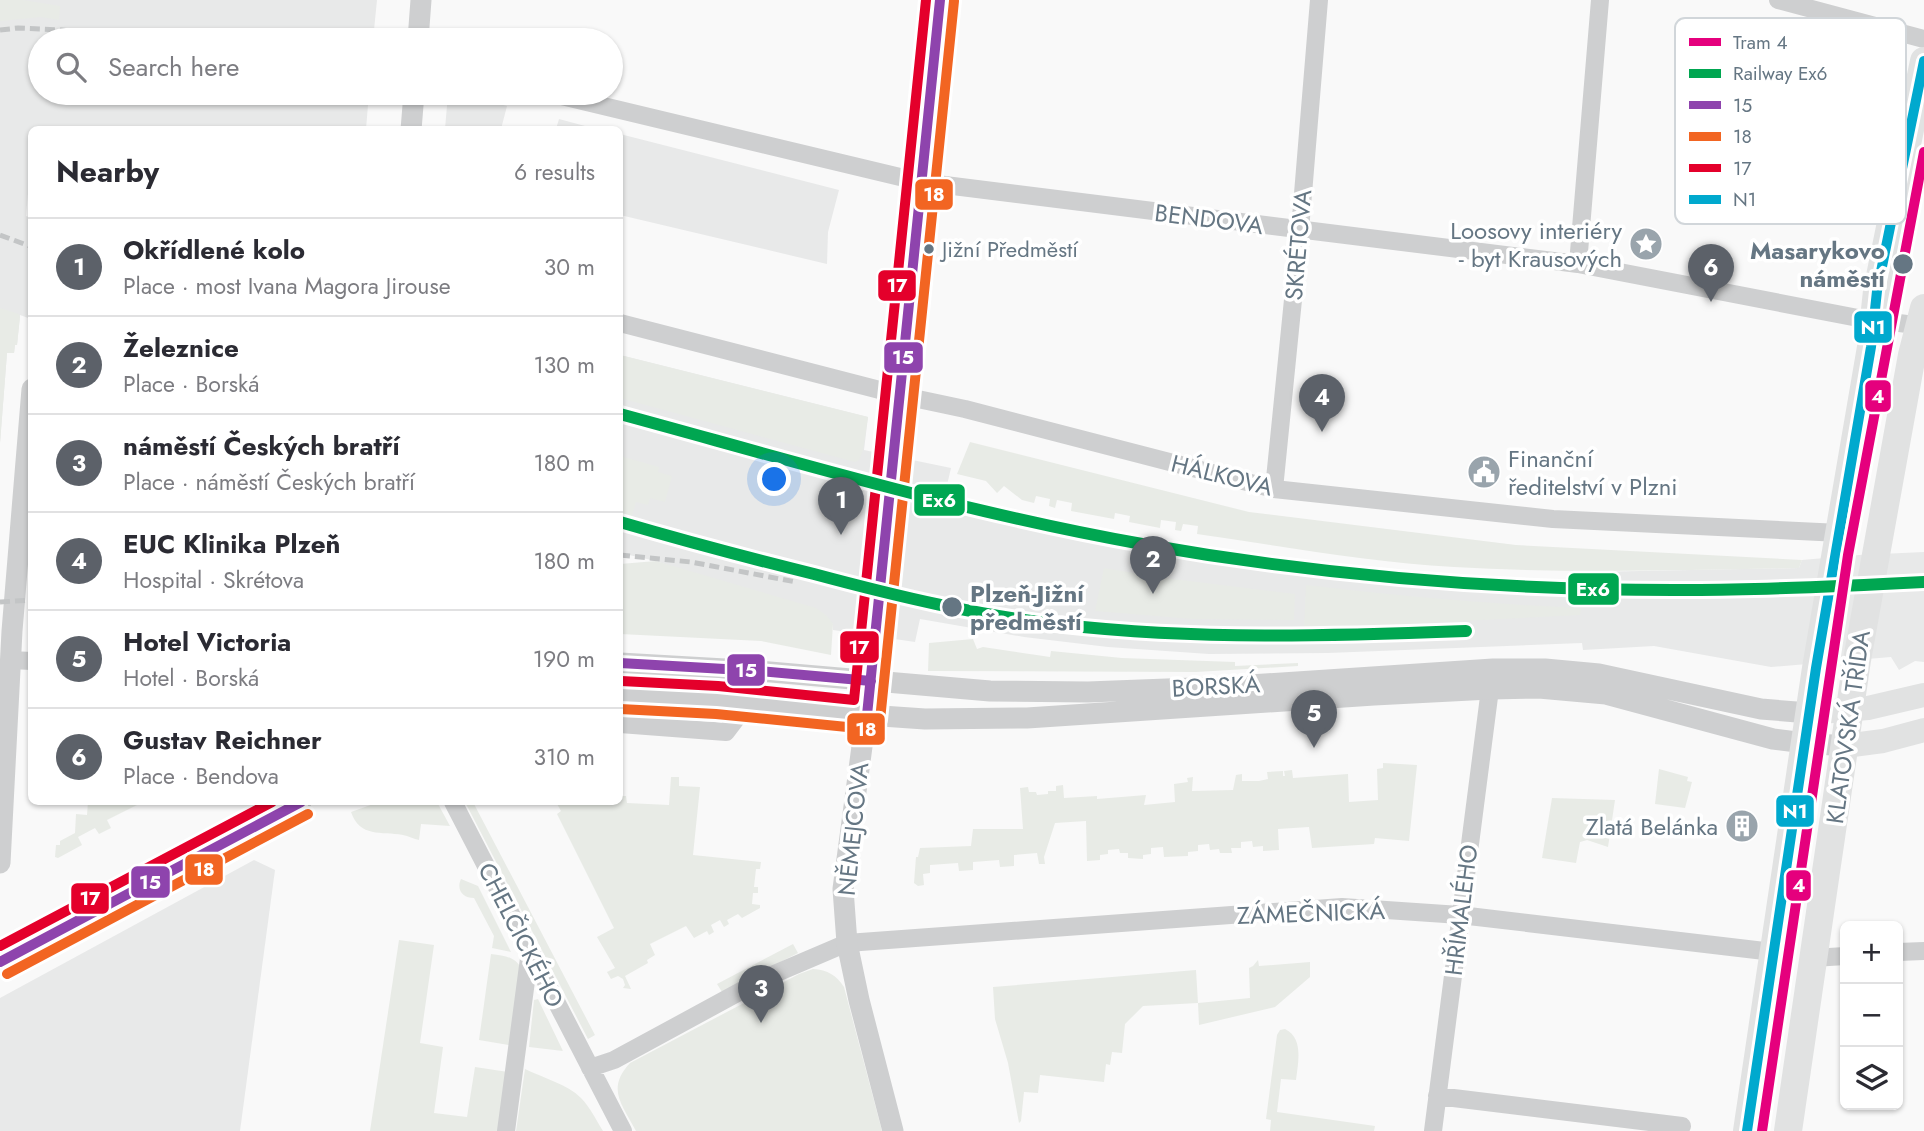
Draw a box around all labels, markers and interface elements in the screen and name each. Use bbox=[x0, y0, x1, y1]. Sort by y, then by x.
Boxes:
legend bbox=[1675, 18, 1906, 224]
search box bbox=[28, 28, 623, 105]
text: Tram 4 bbox=[1733, 29, 1788, 56]
icon: search bbox=[52, 48, 90, 86]
text: Search here bbox=[108, 48, 240, 86]
text: Railway Ex6 bbox=[1733, 60, 1828, 87]
text: 15 bbox=[1733, 92, 1752, 119]
text: 18 bbox=[1733, 123, 1752, 150]
text: Nearby bbox=[56, 150, 159, 193]
text: 6 results bbox=[514, 155, 595, 189]
text: 17 bbox=[1733, 155, 1752, 182]
line badge: 18 bbox=[914, 178, 954, 211]
text: 18 bbox=[923, 181, 945, 208]
text: N1 bbox=[1733, 186, 1756, 213]
street label: SKRÉTOVA bbox=[1276, 188, 1320, 302]
street label: BENDOVA bbox=[1153, 195, 1265, 243]
place label: Loosovy interiéry - byt Krausových bbox=[1450, 213, 1622, 276]
place icon: Loosovy interiéry - byt Krausových bbox=[1627, 225, 1665, 263]
text: Okřídlené kolo bbox=[123, 231, 305, 269]
place label: Jižní Předměstí bbox=[939, 233, 1079, 265]
place label: Masarykovo náměstí bbox=[1750, 233, 1886, 296]
marker: Jižní Předměstí bbox=[922, 242, 936, 256]
pin: 6 bbox=[1688, 244, 1734, 302]
text: 1 bbox=[73, 250, 85, 284]
text: 30 m bbox=[544, 250, 595, 284]
marker: Masarykovo náměstí bbox=[1891, 252, 1915, 276]
text: Place · most Ivana Magora Jirouse bbox=[123, 269, 451, 303]
line badge: 17 bbox=[877, 269, 917, 302]
text: 17 bbox=[886, 272, 908, 299]
line badge: N1 bbox=[1853, 310, 1893, 344]
text: N1 bbox=[1861, 314, 1885, 341]
text: Železnice bbox=[123, 329, 239, 367]
line badge: 15 bbox=[883, 341, 924, 374]
text: 15 bbox=[892, 344, 914, 371]
text: 2 bbox=[71, 348, 87, 382]
text: 130 m bbox=[533, 348, 595, 382]
text: Place · Borská bbox=[123, 367, 259, 401]
pin: 4 bbox=[1299, 374, 1345, 432]
line badge: 4 bbox=[1864, 379, 1892, 413]
text: 4 bbox=[1871, 383, 1885, 410]
text: náměstí Českých bratří bbox=[123, 427, 400, 465]
place label: Finanční ředitelství v Plzni bbox=[1508, 441, 1678, 504]
street label: HÁLKOVA bbox=[1167, 445, 1277, 505]
text: 3 bbox=[72, 446, 86, 480]
text: 180 m bbox=[533, 446, 595, 480]
public building icon: Finanční ředitelství v Plzni bbox=[1465, 453, 1503, 491]
your location bbox=[757, 462, 791, 496]
text: Place · náměstí Českých bratří bbox=[123, 465, 415, 499]
pin: 1 bbox=[818, 477, 864, 535]
line badge: Ex6 bbox=[913, 483, 966, 517]
text: Ex6 bbox=[922, 487, 956, 514]
text: EUC Klinika Plzeň bbox=[123, 525, 341, 563]
pin: 2 bbox=[1130, 536, 1176, 594]
text: 4 bbox=[71, 544, 87, 578]
text: 180 m bbox=[533, 544, 595, 578]
text: Hospital · Skrétova bbox=[123, 563, 304, 597]
line badge: Ex6 bbox=[1567, 572, 1620, 606]
place label: Plzeň-Jižní předměstí bbox=[970, 576, 1085, 639]
text: Ex6 bbox=[1576, 576, 1610, 603]
marker: Plzeň-Jižní předměstí bbox=[940, 595, 964, 619]
text: Hotel Victoria bbox=[123, 623, 291, 661]
street label: KLATOVSKÁ TŘÍDA bbox=[1817, 628, 1879, 826]
line badge: 17 bbox=[839, 630, 880, 664]
text: 17 bbox=[848, 634, 870, 661]
text: 5 bbox=[72, 642, 86, 676]
text: 190 m bbox=[533, 642, 595, 676]
line badge: 15 bbox=[726, 653, 766, 687]
text: 15 bbox=[735, 657, 757, 684]
text: Hotel · Borská bbox=[123, 661, 259, 695]
street label: BORSKÁ bbox=[1171, 666, 1261, 706]
pin: 5 bbox=[1291, 690, 1337, 748]
line badge: 18 bbox=[846, 712, 886, 746]
text: 18 bbox=[855, 716, 877, 743]
text: Gustav Reichner bbox=[123, 721, 322, 759]
text: 6 bbox=[71, 740, 87, 774]
text: 310 m bbox=[533, 740, 595, 774]
text: Place · Bendova bbox=[123, 759, 279, 793]
street label: NĚMEJCOVA bbox=[829, 760, 877, 898]
line badge: N1 bbox=[1775, 794, 1815, 828]
text: N1 bbox=[1783, 798, 1807, 825]
building icon: Zlatá Belánka bbox=[1723, 807, 1761, 845]
place label: Zlatá Belánka bbox=[1586, 809, 1718, 844]
street label: HŘÍMALÉHO bbox=[1436, 842, 1486, 978]
line badge: 18 bbox=[184, 853, 224, 886]
text: 18 bbox=[193, 856, 215, 883]
street label: CHELČICKÉHO bbox=[469, 856, 573, 1014]
line badge: 15 bbox=[130, 865, 171, 899]
text: 15 bbox=[139, 869, 161, 896]
line badge: 4 bbox=[1785, 869, 1812, 902]
text: 4 bbox=[1792, 872, 1806, 899]
line badge: 17 bbox=[70, 882, 110, 915]
text: 17 bbox=[79, 885, 101, 912]
street label: ZÁMEČNICKÁ bbox=[1236, 893, 1386, 933]
map controls bbox=[1840, 921, 1903, 1110]
button: + bbox=[1840, 921, 1903, 984]
pin: 3 bbox=[738, 965, 784, 1023]
button: − bbox=[1840, 984, 1903, 1047]
button: layers bbox=[1840, 1047, 1903, 1110]

